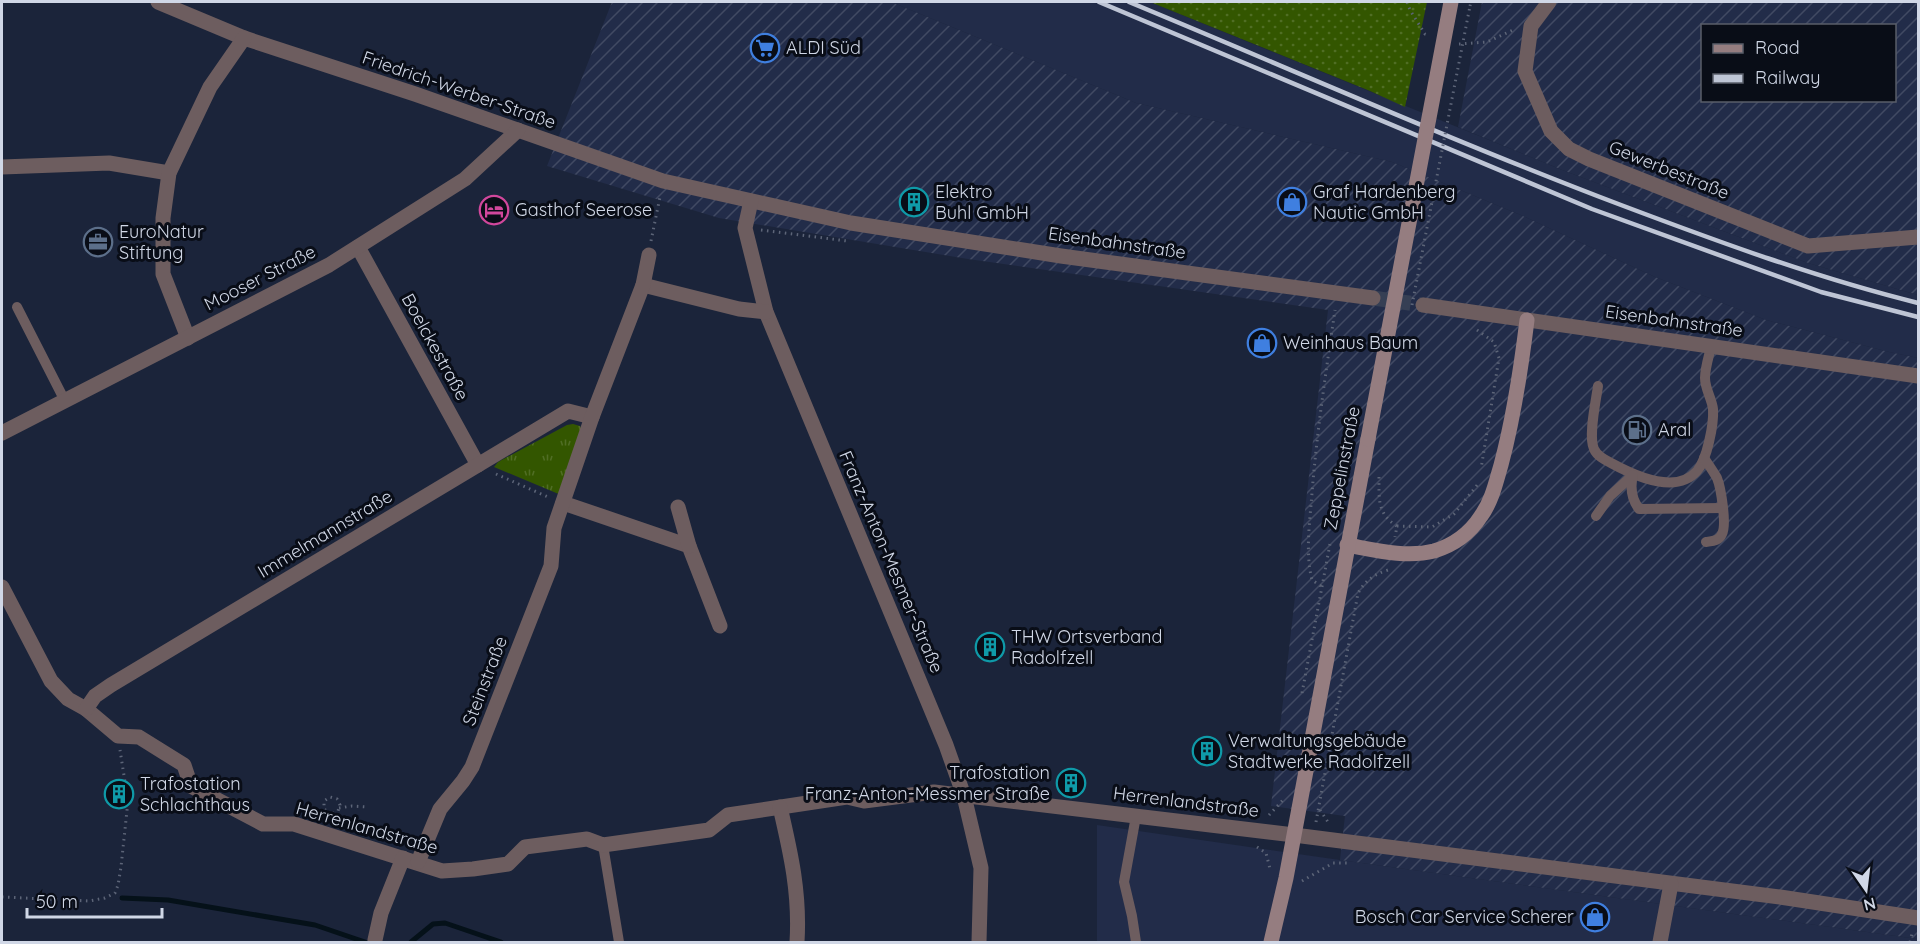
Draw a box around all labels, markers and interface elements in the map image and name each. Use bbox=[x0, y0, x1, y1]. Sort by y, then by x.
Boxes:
legend bbox=[1701, 24, 1896, 102]
supermarket icon: ALDI Süd bbox=[749, 32, 781, 64]
place label: ALDI Süd bbox=[786, 36, 861, 59]
text: Road bbox=[1755, 36, 1800, 59]
street label: Friedrich-Werber-Straße bbox=[359, 46, 559, 134]
text: Railway bbox=[1755, 66, 1821, 89]
street label: Gewerbestraße bbox=[1606, 135, 1733, 204]
place label: Elektro Buhl GmbH bbox=[935, 180, 1029, 224]
place label: Graf Hardenberg Nautic GmbH bbox=[1313, 180, 1455, 224]
building icon: Elektro Buhl GmbH bbox=[898, 186, 930, 218]
shop icon: Graf Hardenberg Nautic GmbH bbox=[1276, 186, 1308, 218]
hotel icon: Gasthof Seerose bbox=[478, 194, 510, 226]
place label: Gasthof Seerose bbox=[515, 198, 652, 221]
place label: EuroNatur Stiftung bbox=[119, 220, 204, 264]
street label: Eisenbahnstraße bbox=[1047, 221, 1187, 264]
office icon: EuroNatur Stiftung bbox=[82, 226, 114, 258]
street label: Mooser Straße bbox=[200, 240, 319, 315]
street label: Boelckestraße bbox=[397, 289, 474, 404]
street label: Eisenbahnstraße bbox=[1604, 299, 1744, 342]
shop icon: Weinhaus Baum bbox=[1246, 327, 1278, 359]
place label: Weinhaus Baum bbox=[1283, 331, 1418, 354]
street label: Zeppelinstraße bbox=[1318, 404, 1365, 532]
fuel station icon: Aral bbox=[1621, 414, 1653, 446]
place label: Aral bbox=[1658, 418, 1691, 441]
street label: Franz-Anton-Mesmer-Straße bbox=[834, 447, 949, 676]
street label: Immelmannstraße bbox=[253, 484, 396, 583]
place label: THW Ortsverband Radolfzell bbox=[1011, 625, 1162, 669]
building icon: THW Ortsverband Radolfzell bbox=[974, 631, 1006, 663]
street label: Steinstraße bbox=[457, 633, 512, 729]
place label: Verwaltungsgebäude Stadtwerke Radolfzell bbox=[1228, 729, 1410, 773]
building icon: Verwaltungsgebäude Stadtwerke Radolfzell bbox=[1191, 735, 1223, 767]
place label: Trafostation Franz-Anton-Messmer Straße bbox=[805, 761, 1050, 805]
building icon: Trafostation Franz-Anton-Messmer Straße bbox=[1055, 767, 1087, 799]
place label: Trafostation Schlachthaus bbox=[140, 772, 250, 816]
building icon: Trafostation Schlachthaus bbox=[103, 778, 135, 810]
street label: Herrenlandstraße bbox=[1112, 781, 1260, 822]
street label: Herrenlandstraße bbox=[293, 796, 441, 859]
north arrow bbox=[1836, 860, 1896, 920]
scale bar bbox=[27, 881, 162, 919]
text: 50 m bbox=[36, 890, 78, 913]
text: N bbox=[1862, 893, 1878, 916]
shop icon: Bosch Car Service Scherer bbox=[1579, 901, 1611, 933]
place label: Bosch Car Service Scherer bbox=[1355, 905, 1574, 928]

